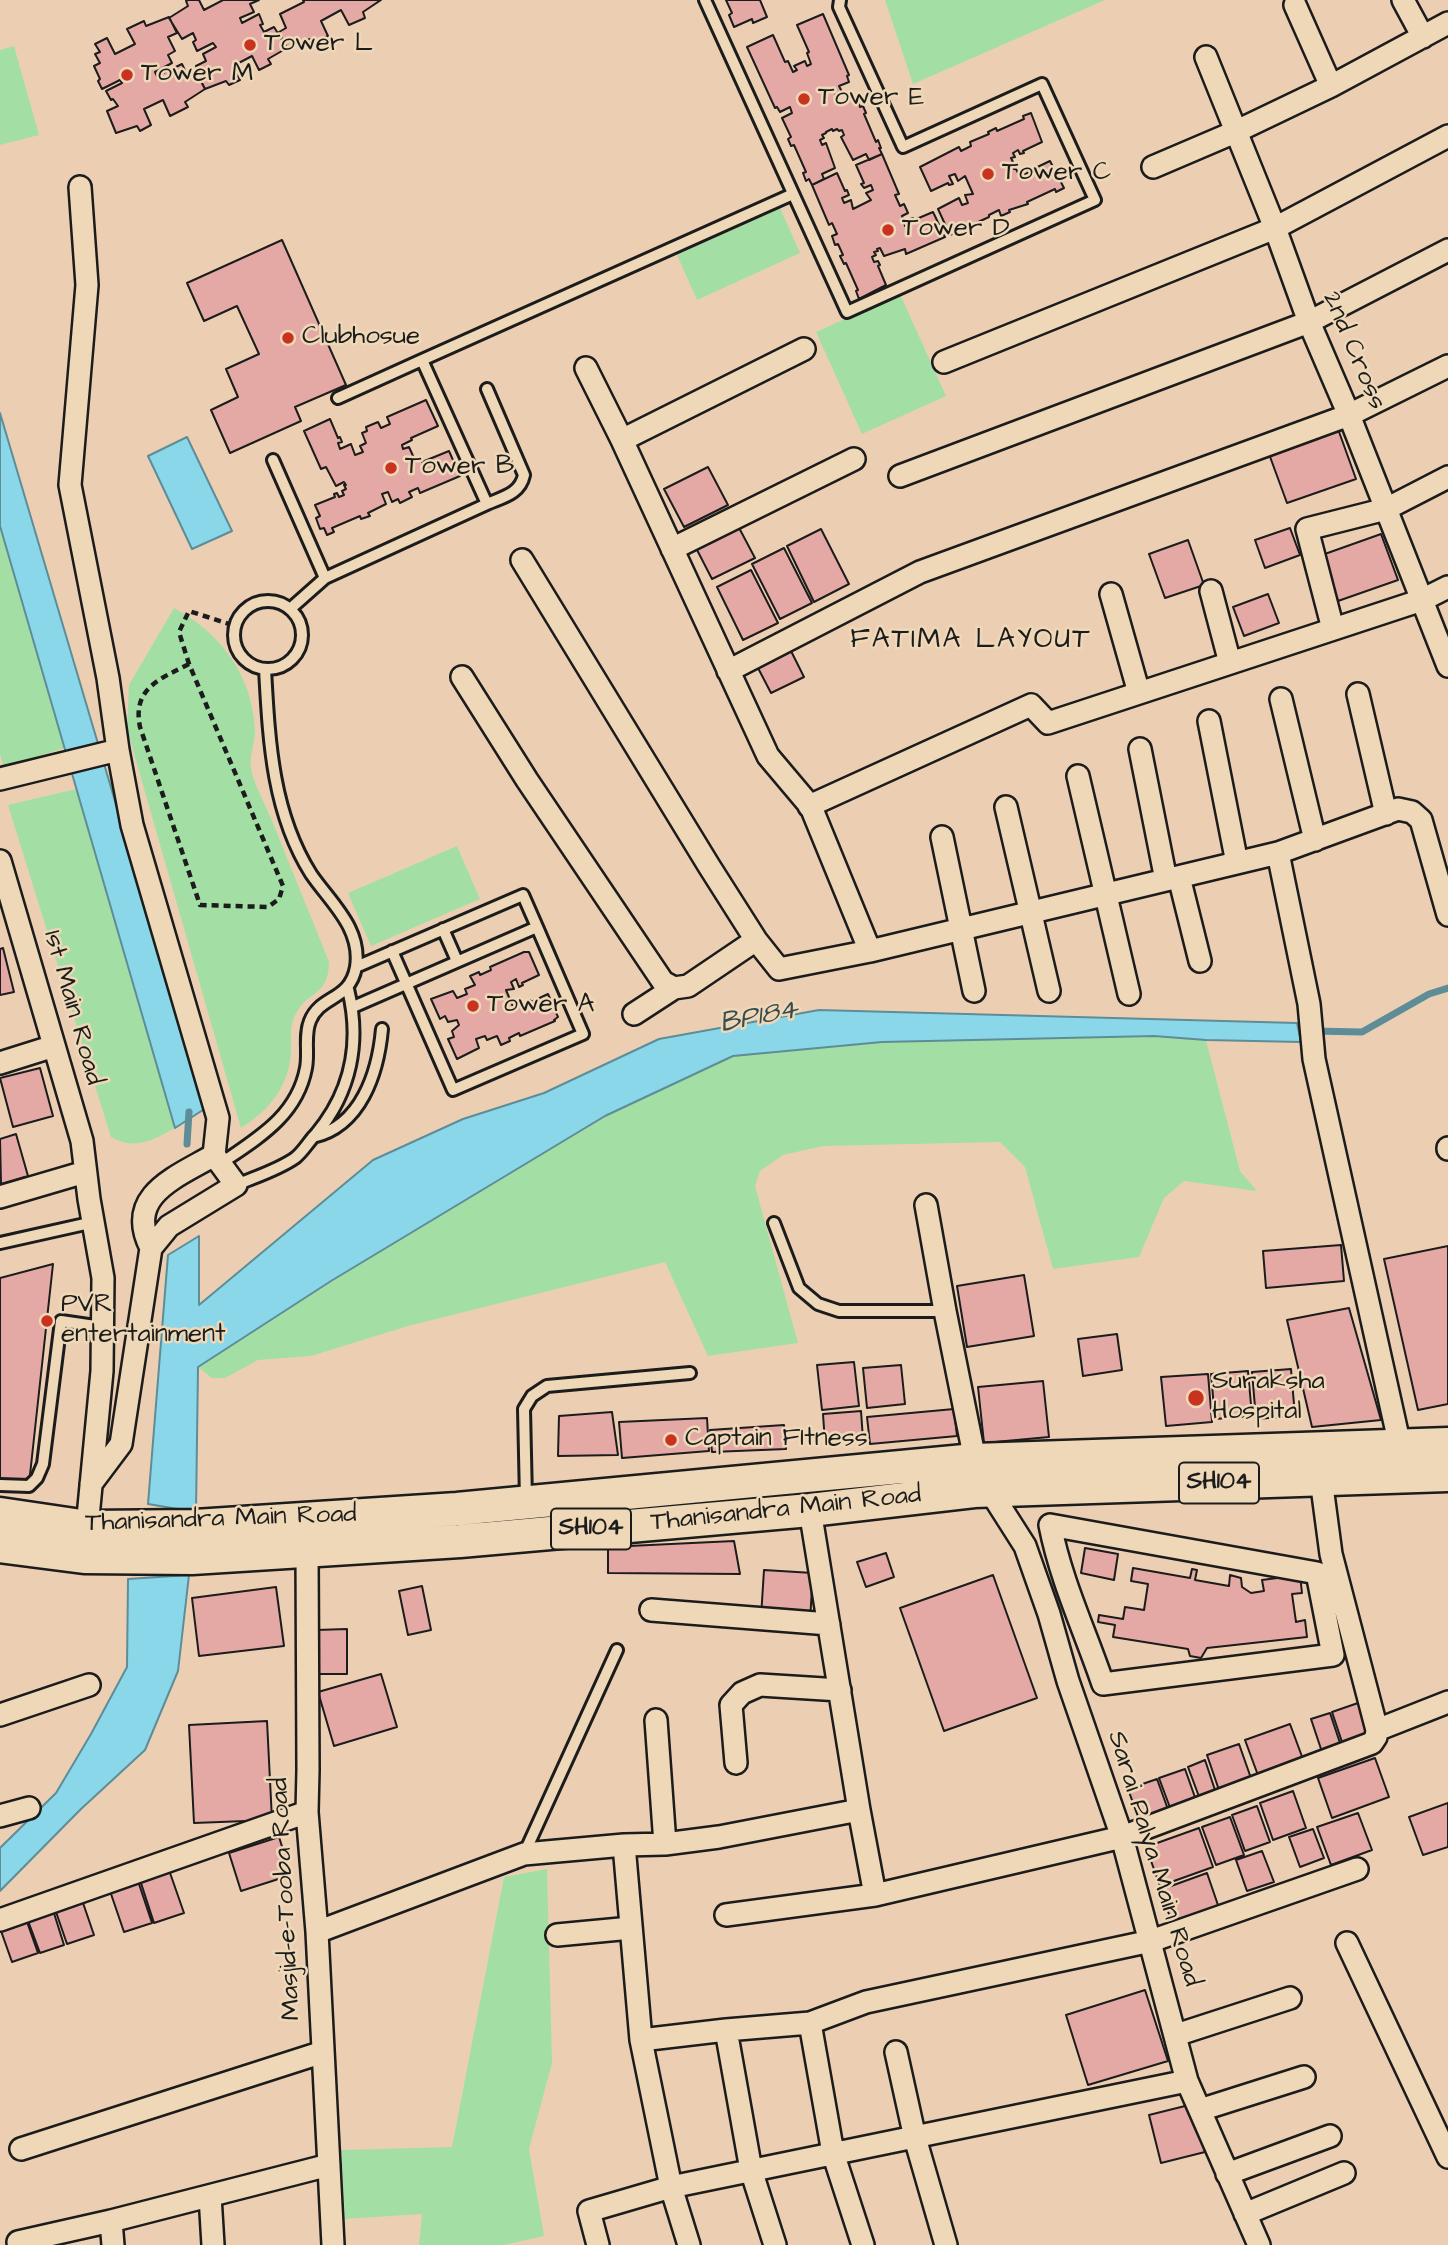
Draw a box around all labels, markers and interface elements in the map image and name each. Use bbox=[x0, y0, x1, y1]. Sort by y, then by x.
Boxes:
place label: Tower L bbox=[264, 29, 373, 61]
marker: Tower L bbox=[242, 37, 258, 53]
place label: Tower M bbox=[141, 59, 253, 91]
marker: Tower M bbox=[119, 67, 135, 83]
place label: Tower E bbox=[818, 83, 924, 115]
marker: Tower E bbox=[796, 91, 812, 107]
place label: Tower C bbox=[1002, 158, 1111, 190]
marker: Tower C bbox=[980, 166, 996, 182]
place label: Tower D bbox=[902, 214, 1010, 246]
marker: Tower D bbox=[880, 222, 896, 238]
street label: 2nd Cross bbox=[1314, 287, 1392, 415]
place label: Clubhosue bbox=[302, 322, 420, 354]
marker: Clubhosue bbox=[280, 330, 296, 346]
place label: Tower B bbox=[405, 452, 514, 484]
marker: Tower B bbox=[383, 460, 399, 476]
district label: FATIMA LAYOUT bbox=[852, 624, 1090, 658]
street label: 1st Main Road bbox=[35, 927, 109, 1089]
place label: Tower A bbox=[487, 990, 594, 1022]
water label: BP184 bbox=[717, 994, 801, 1042]
marker: Tower A bbox=[465, 998, 481, 1014]
place label: PVR entertainment bbox=[61, 1290, 225, 1352]
marker: PVR entertainment bbox=[39, 1313, 55, 1329]
place label: Suraksha Hospital bbox=[1212, 1367, 1325, 1428]
marker: Suraksha Hospital bbox=[1186, 1388, 1206, 1408]
place label: Captain FItness bbox=[685, 1424, 868, 1456]
marker: Captain FItness bbox=[663, 1432, 679, 1448]
road number: SH104 bbox=[1179, 1462, 1259, 1504]
street label: Thanisandra Main Road bbox=[649, 1480, 923, 1540]
street label: Thanisandra Main Road bbox=[85, 1500, 357, 1540]
road number: SH104 bbox=[551, 1508, 631, 1549]
street label: Sarai Palya Main Road bbox=[1099, 1728, 1207, 1990]
street label: Masjid-e-Tooba Road bbox=[265, 1777, 309, 2021]

